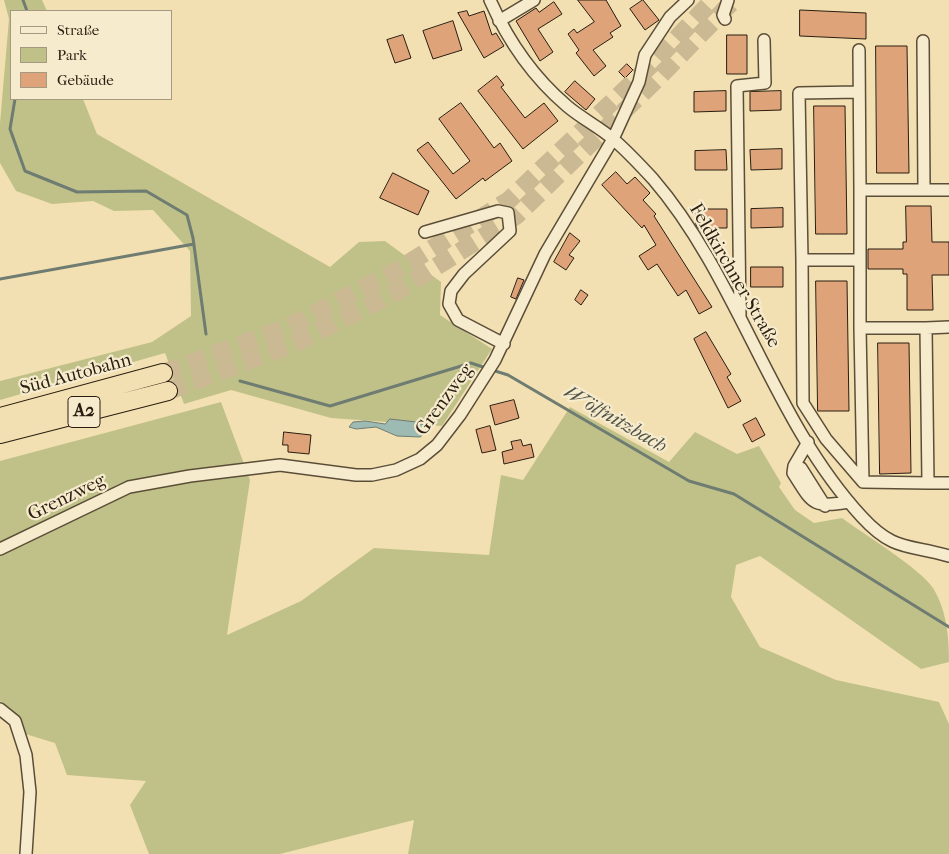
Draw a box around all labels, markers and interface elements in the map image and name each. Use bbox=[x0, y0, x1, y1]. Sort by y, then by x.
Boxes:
legend bbox=[10, 10, 172, 100]
text: Straße bbox=[57, 21, 99, 39]
text: Park bbox=[57, 46, 87, 64]
text: Gebäude bbox=[57, 71, 114, 89]
street label: Feldkirchner Straße bbox=[683, 200, 785, 352]
street label: Süd Autobahn bbox=[18, 349, 134, 401]
street label: Grenzweg bbox=[411, 359, 479, 441]
water label: Wölfnitzbach bbox=[559, 381, 671, 459]
road number: A2 bbox=[68, 397, 100, 428]
street label: Grenzweg bbox=[24, 469, 110, 527]

